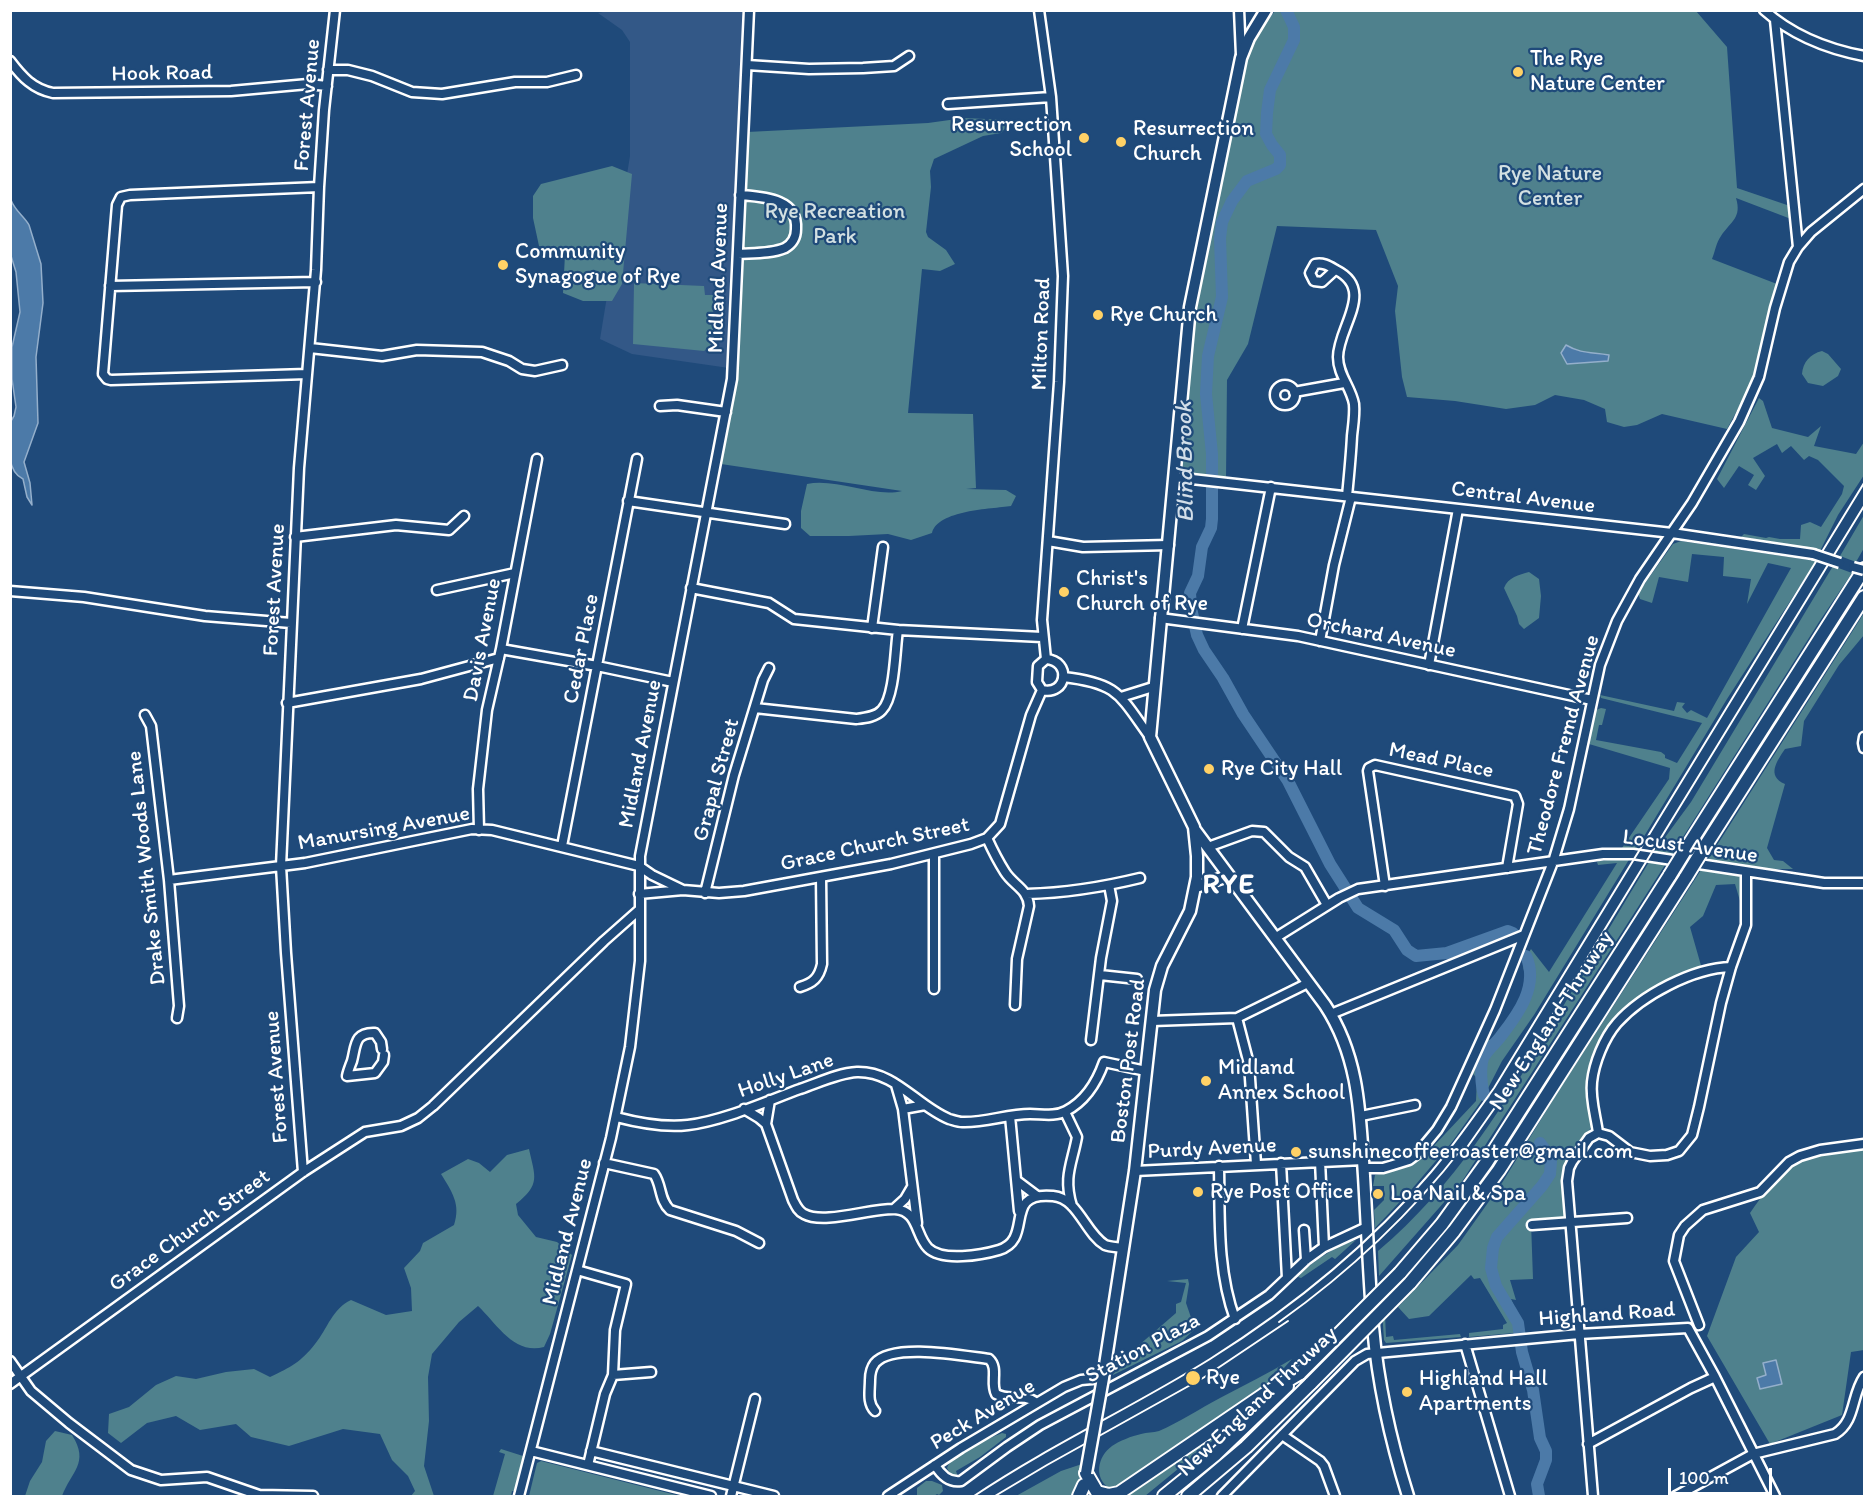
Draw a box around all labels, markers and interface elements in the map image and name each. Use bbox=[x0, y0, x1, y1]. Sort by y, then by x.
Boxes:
street label: Forest Avenue bbox=[289, 38, 327, 172]
place label: The Rye Nature Center bbox=[1530, 46, 1665, 98]
street label: Hook Road bbox=[111, 60, 213, 88]
marker: The Rye Nature Center bbox=[1511, 65, 1525, 79]
place label: Resurrection School bbox=[951, 112, 1072, 164]
place label: Resurrection Church bbox=[1133, 116, 1254, 168]
marker: Resurrection School bbox=[1077, 131, 1091, 145]
marker: Resurrection Church bbox=[1114, 135, 1128, 149]
park label: Rye Nature Center bbox=[1498, 161, 1602, 212]
park label: Rye Recreation Park bbox=[765, 199, 905, 250]
street label: Midland Avenue bbox=[703, 202, 735, 354]
place label: Community Synagogue of Rye bbox=[515, 239, 681, 290]
marker: Community Synagogue of Rye bbox=[496, 258, 510, 272]
street label: Milton Road bbox=[1027, 277, 1057, 391]
place label: Rye Church bbox=[1110, 302, 1217, 328]
marker: Rye Church bbox=[1091, 308, 1105, 322]
water label: Blind Brook bbox=[1171, 401, 1201, 523]
street label: Central Avenue bbox=[1450, 476, 1596, 520]
street label: Forest Avenue bbox=[258, 523, 292, 657]
place label: Christ's Church of Rye bbox=[1076, 566, 1208, 618]
street label: Davis Avenue bbox=[458, 576, 508, 704]
marker: Christ's Church of Rye bbox=[1057, 585, 1071, 599]
street label: Cedar Place bbox=[558, 592, 606, 706]
street label: Orchard Avenue bbox=[1304, 607, 1458, 665]
street label: Theodore Fremd Avenue bbox=[1522, 632, 1606, 858]
street label: Midland Avenue bbox=[614, 678, 668, 830]
street label: Grapal Street bbox=[688, 716, 746, 844]
street label: Mead Place bbox=[1386, 737, 1496, 785]
street label: Drake Smith Woods Lane bbox=[122, 749, 172, 987]
place label: Rye City Hall bbox=[1221, 756, 1342, 782]
marker: Rye City Hall bbox=[1202, 762, 1216, 776]
street label: Manursing Avenue bbox=[296, 801, 472, 857]
street label: Grace Church Street bbox=[778, 812, 972, 878]
street label: Locust Avenue bbox=[1621, 824, 1759, 870]
district label: RYE bbox=[1203, 869, 1255, 903]
street label: New England Thruway bbox=[1484, 926, 1620, 1116]
street label: Boston Post Road bbox=[1106, 977, 1152, 1145]
street label: Forest Avenue bbox=[259, 1010, 295, 1144]
street label: Holly Lane bbox=[735, 1047, 837, 1105]
place label: Midland Annex School bbox=[1218, 1055, 1345, 1106]
marker: Midland Annex School bbox=[1199, 1074, 1213, 1088]
street label: Purdy Avenue bbox=[1147, 1132, 1277, 1166]
place label: sunshinecoffeeroaster@gmail.com bbox=[1308, 1139, 1633, 1165]
marker: sunshinecoffeeroaster@gmail.com bbox=[1289, 1145, 1303, 1159]
street label: Midland Avenue bbox=[537, 1156, 599, 1308]
street label: Grace Church Street bbox=[104, 1164, 276, 1298]
place label: Rye Post Office bbox=[1210, 1179, 1353, 1205]
place label: Loa Nail & Spa bbox=[1390, 1181, 1526, 1207]
marker: Rye Post Office bbox=[1191, 1185, 1205, 1199]
marker: Loa Nail & Spa bbox=[1371, 1187, 1385, 1201]
street label: Highland Road bbox=[1538, 1297, 1676, 1333]
street label: Station Plaza bbox=[1081, 1308, 1205, 1390]
street label: New England Thruway bbox=[1173, 1321, 1343, 1483]
place label: Rye bbox=[1206, 1365, 1240, 1391]
place label: Highland Hall Apartments bbox=[1419, 1366, 1548, 1418]
marker: Rye bbox=[1184, 1369, 1202, 1387]
street label: Peck Avenue bbox=[926, 1373, 1040, 1457]
marker: Highland Hall Apartments bbox=[1400, 1385, 1414, 1399]
scale bar bbox=[1671, 1456, 1774, 1494]
text: 100 m bbox=[1679, 1467, 1729, 1489]

